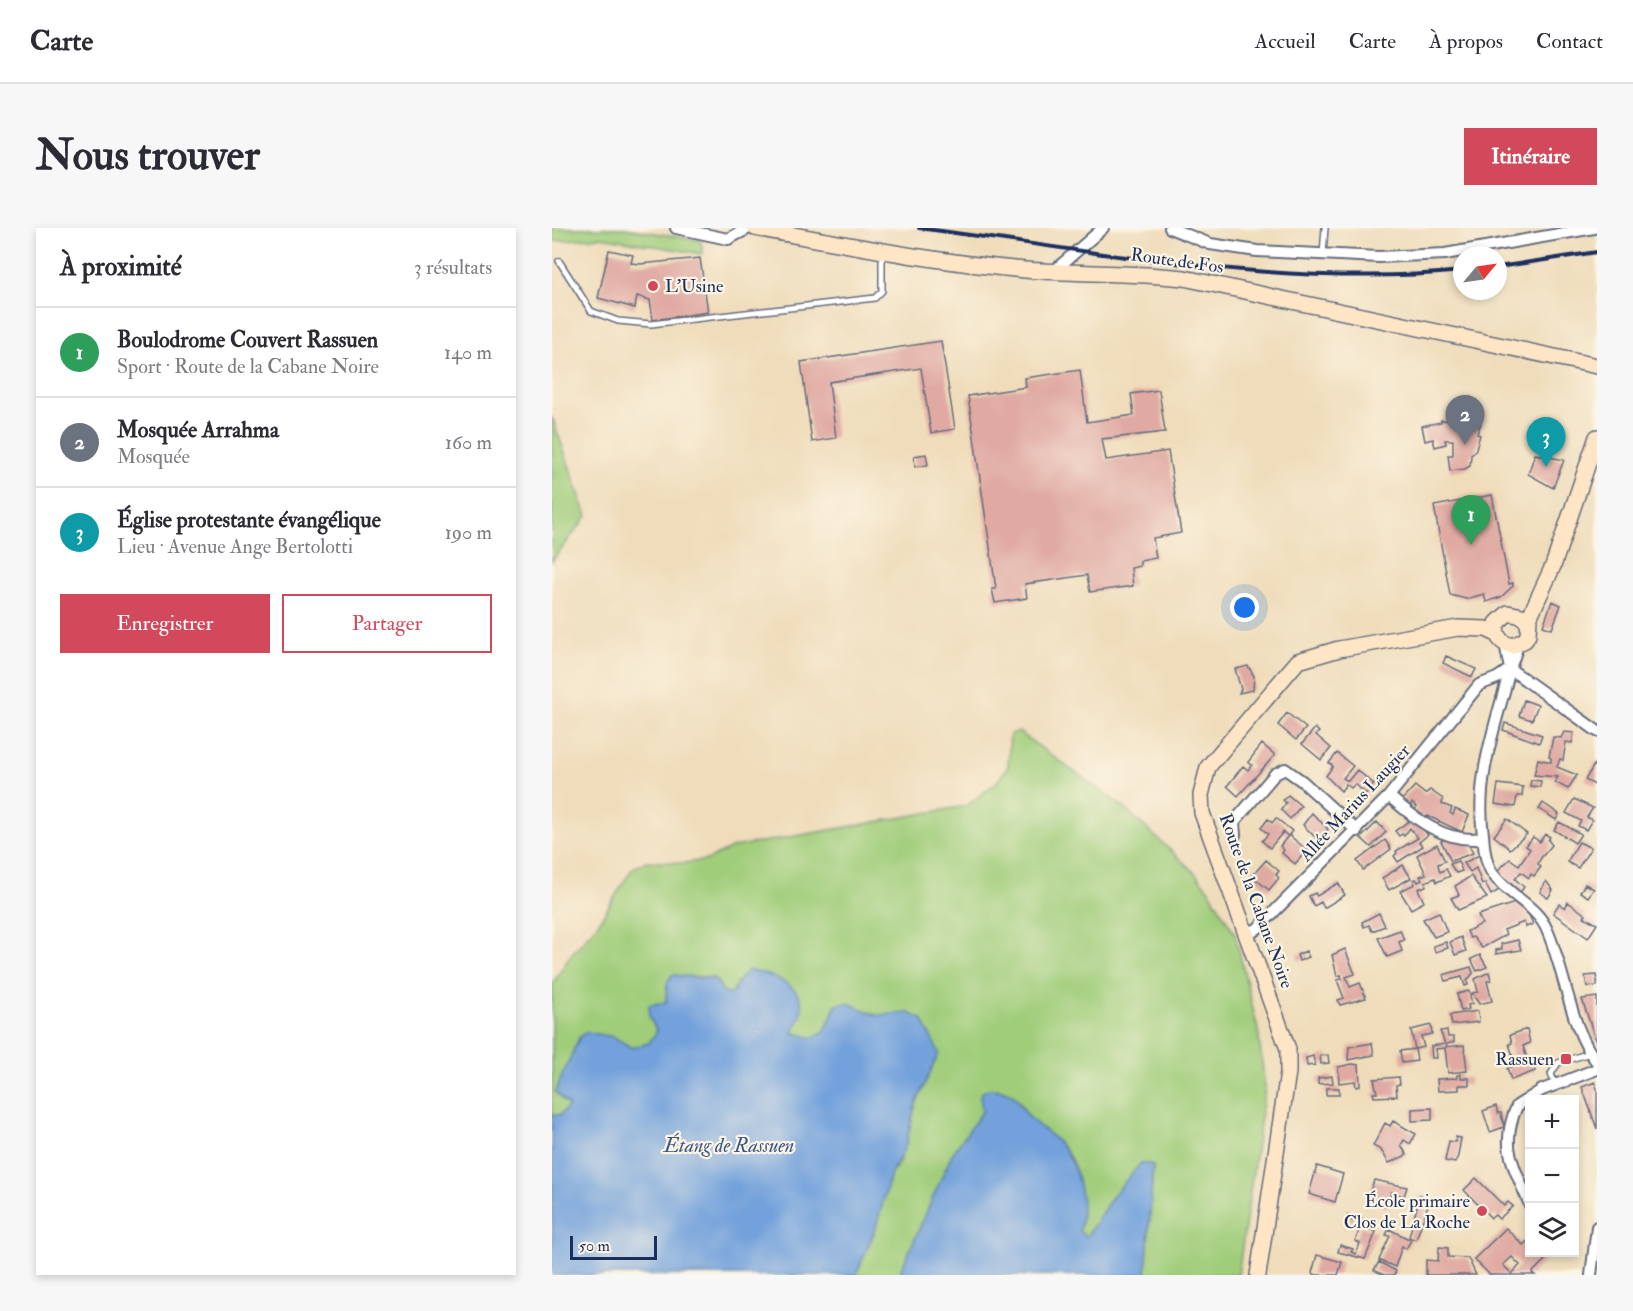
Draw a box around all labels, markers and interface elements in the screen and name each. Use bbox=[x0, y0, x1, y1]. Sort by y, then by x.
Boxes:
text: Carte bbox=[30, 24, 93, 59]
text: Accueil bbox=[1255, 28, 1316, 55]
text: Carte bbox=[1349, 28, 1396, 55]
text: À propos bbox=[1429, 28, 1503, 55]
text: Contact bbox=[1536, 28, 1603, 55]
button: Itinéraire bbox=[1464, 128, 1597, 185]
text: Nous trouver bbox=[36, 130, 260, 182]
street label: Route de Fos bbox=[1129, 243, 1225, 279]
north arrow bbox=[1453, 246, 1507, 300]
text: À proximité bbox=[60, 251, 182, 283]
text: 3 résultats bbox=[414, 255, 492, 280]
place label: L'Usine bbox=[665, 275, 724, 298]
marker: L'Usine bbox=[646, 279, 660, 293]
text: Boulodrome Couvert Rassuen bbox=[117, 326, 378, 354]
text: 1 bbox=[76, 340, 83, 365]
text: 140 m bbox=[444, 340, 492, 365]
text: Sport · Route de la Cabane Noire bbox=[117, 354, 379, 379]
pin: 2 bbox=[1446, 396, 1484, 445]
text: Mosquée Arrahma bbox=[117, 416, 279, 444]
pin: 3 bbox=[1526, 418, 1566, 467]
text: 2 bbox=[74, 430, 85, 455]
text: 160 m bbox=[445, 430, 492, 455]
text: Mosquée bbox=[117, 444, 190, 469]
pin: 1 bbox=[1452, 496, 1490, 545]
text: Église protestante évangélique bbox=[117, 506, 381, 534]
text: 3 bbox=[76, 520, 83, 545]
text: 190 m bbox=[445, 520, 492, 545]
text: Lieu · Avenue Ange Bertolotti bbox=[117, 534, 353, 559]
your location bbox=[1230, 593, 1259, 622]
button: Enregistrer bbox=[60, 594, 270, 653]
button: Partager bbox=[282, 594, 492, 653]
street label: Allée Marius Laugier bbox=[1294, 739, 1416, 867]
street label: Route de la Cabane Noire bbox=[1214, 810, 1298, 992]
place label: Rassuen bbox=[1495, 1048, 1554, 1071]
marker: Rassuen bbox=[1559, 1052, 1573, 1066]
map controls bbox=[1525, 1095, 1579, 1257]
button: + bbox=[1525, 1095, 1579, 1149]
water label: Étang de Rassuen bbox=[662, 1132, 794, 1158]
button: − bbox=[1525, 1149, 1579, 1203]
place label: École primaire Clos de La Roche bbox=[1344, 1190, 1470, 1234]
button: layers bbox=[1525, 1203, 1579, 1257]
marker: École primaire Clos de La Roche bbox=[1475, 1204, 1489, 1218]
scale bar bbox=[570, 1233, 657, 1260]
text: 50 m bbox=[579, 1236, 610, 1256]

